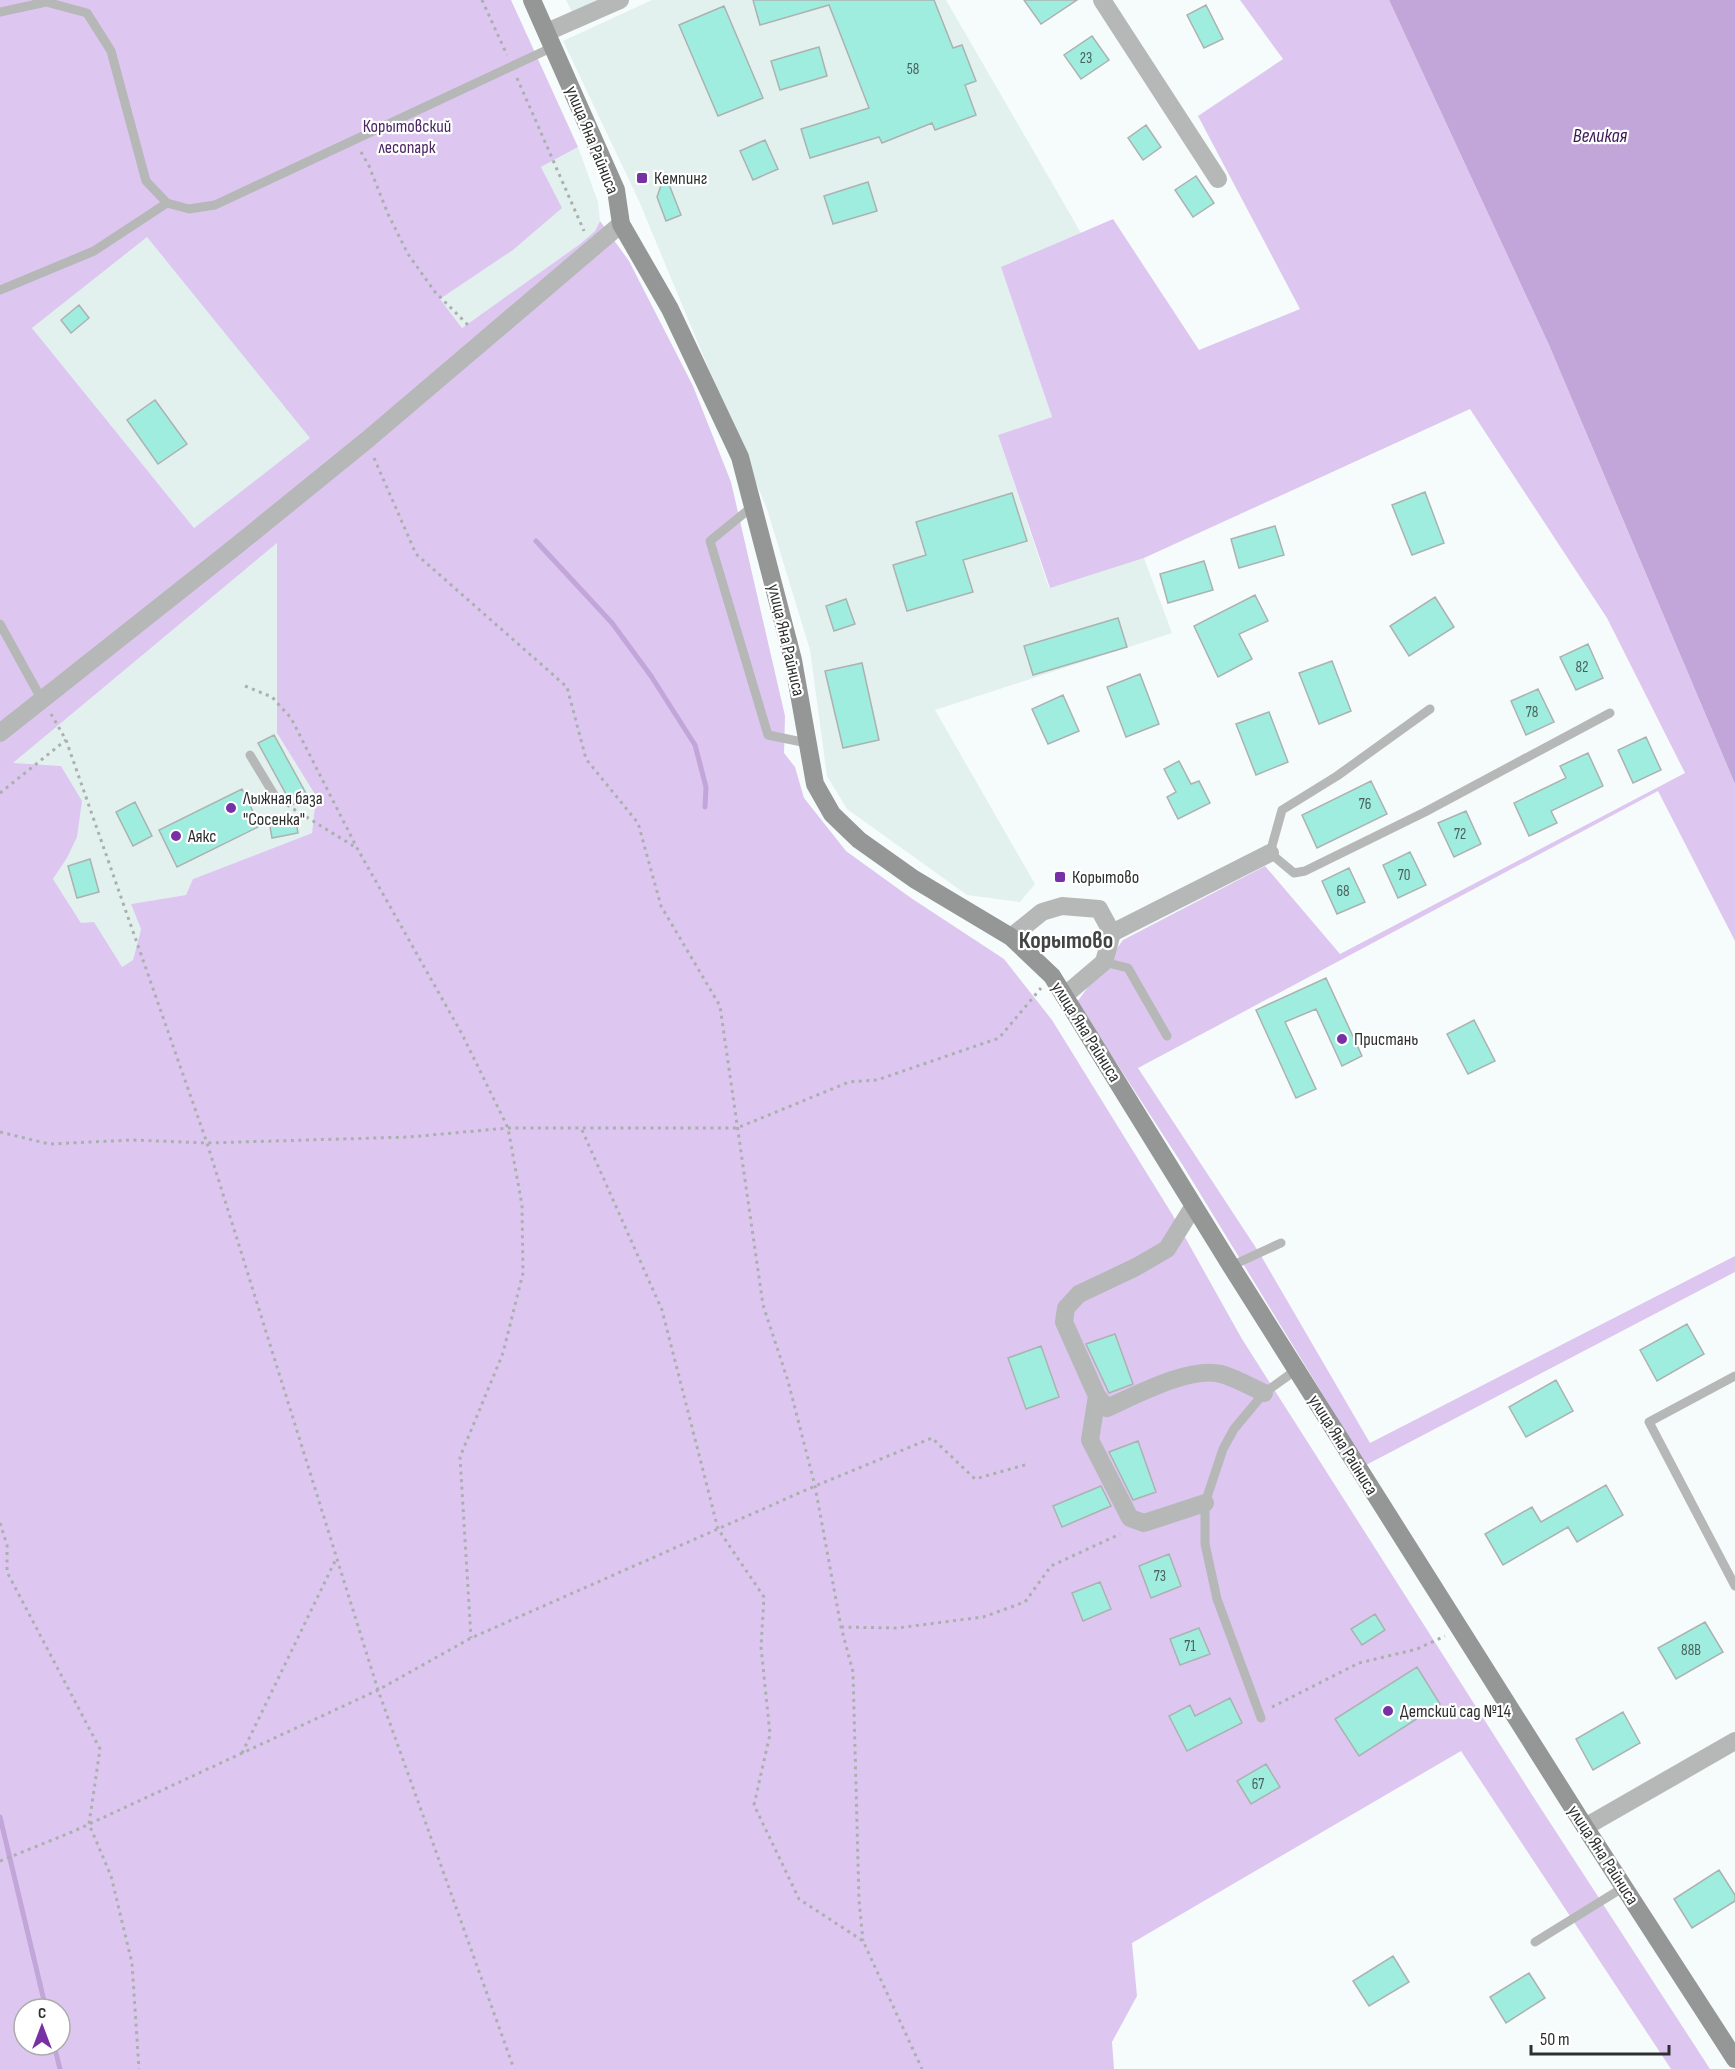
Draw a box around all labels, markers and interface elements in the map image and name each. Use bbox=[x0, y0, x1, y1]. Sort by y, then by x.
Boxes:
house number: 23 bbox=[1080, 49, 1092, 68]
house number: 58 bbox=[907, 60, 919, 79]
street label: улица Яна Райниса bbox=[561, 83, 623, 197]
park label: Корытовский лесопарк bbox=[363, 116, 451, 158]
water label: Великая bbox=[1573, 124, 1628, 148]
place label: Кемпинг bbox=[654, 168, 707, 189]
marker: Кемпинг bbox=[635, 171, 649, 185]
street label: улица Яна Райниса bbox=[763, 582, 809, 698]
house number: 82 bbox=[1576, 658, 1588, 677]
house number: 78 bbox=[1526, 703, 1538, 722]
place label: Лыжная база "Сосенка" bbox=[242, 788, 323, 830]
house number: 76 bbox=[1359, 795, 1371, 814]
marker: Лыжная база "Сосенка" bbox=[224, 801, 238, 815]
house number: 72 bbox=[1454, 825, 1466, 844]
place label: Аякс bbox=[187, 826, 216, 847]
marker: Аякс bbox=[169, 829, 183, 843]
house number: 70 bbox=[1398, 866, 1410, 885]
place label: Корытово bbox=[1072, 867, 1139, 888]
marker: Корытово bbox=[1053, 870, 1067, 884]
house number: 68 bbox=[1336, 882, 1350, 901]
district label: Корытово bbox=[1019, 926, 1113, 955]
street label: улица Яна Райниса bbox=[1047, 978, 1125, 1086]
place label: Пристань bbox=[1354, 1029, 1418, 1050]
marker: Пристань bbox=[1335, 1032, 1349, 1046]
street label: улица Яна Райниса bbox=[1304, 1391, 1382, 1499]
house number: 73 bbox=[1154, 1567, 1166, 1586]
house number: 71 bbox=[1184, 1637, 1196, 1656]
house number: 88В bbox=[1681, 1641, 1701, 1660]
place label: Детский сад №14 bbox=[1400, 1701, 1511, 1722]
marker: Детский сад №14 bbox=[1381, 1704, 1395, 1718]
house number: 67 bbox=[1252, 1775, 1264, 1794]
street label: улица Яна Райниса bbox=[1563, 1801, 1643, 1909]
north arrow bbox=[12, 1997, 72, 2057]
text: С bbox=[38, 2004, 46, 2023]
scale bar bbox=[1531, 2018, 1669, 2056]
text: 50 m bbox=[1540, 2029, 1570, 2050]

